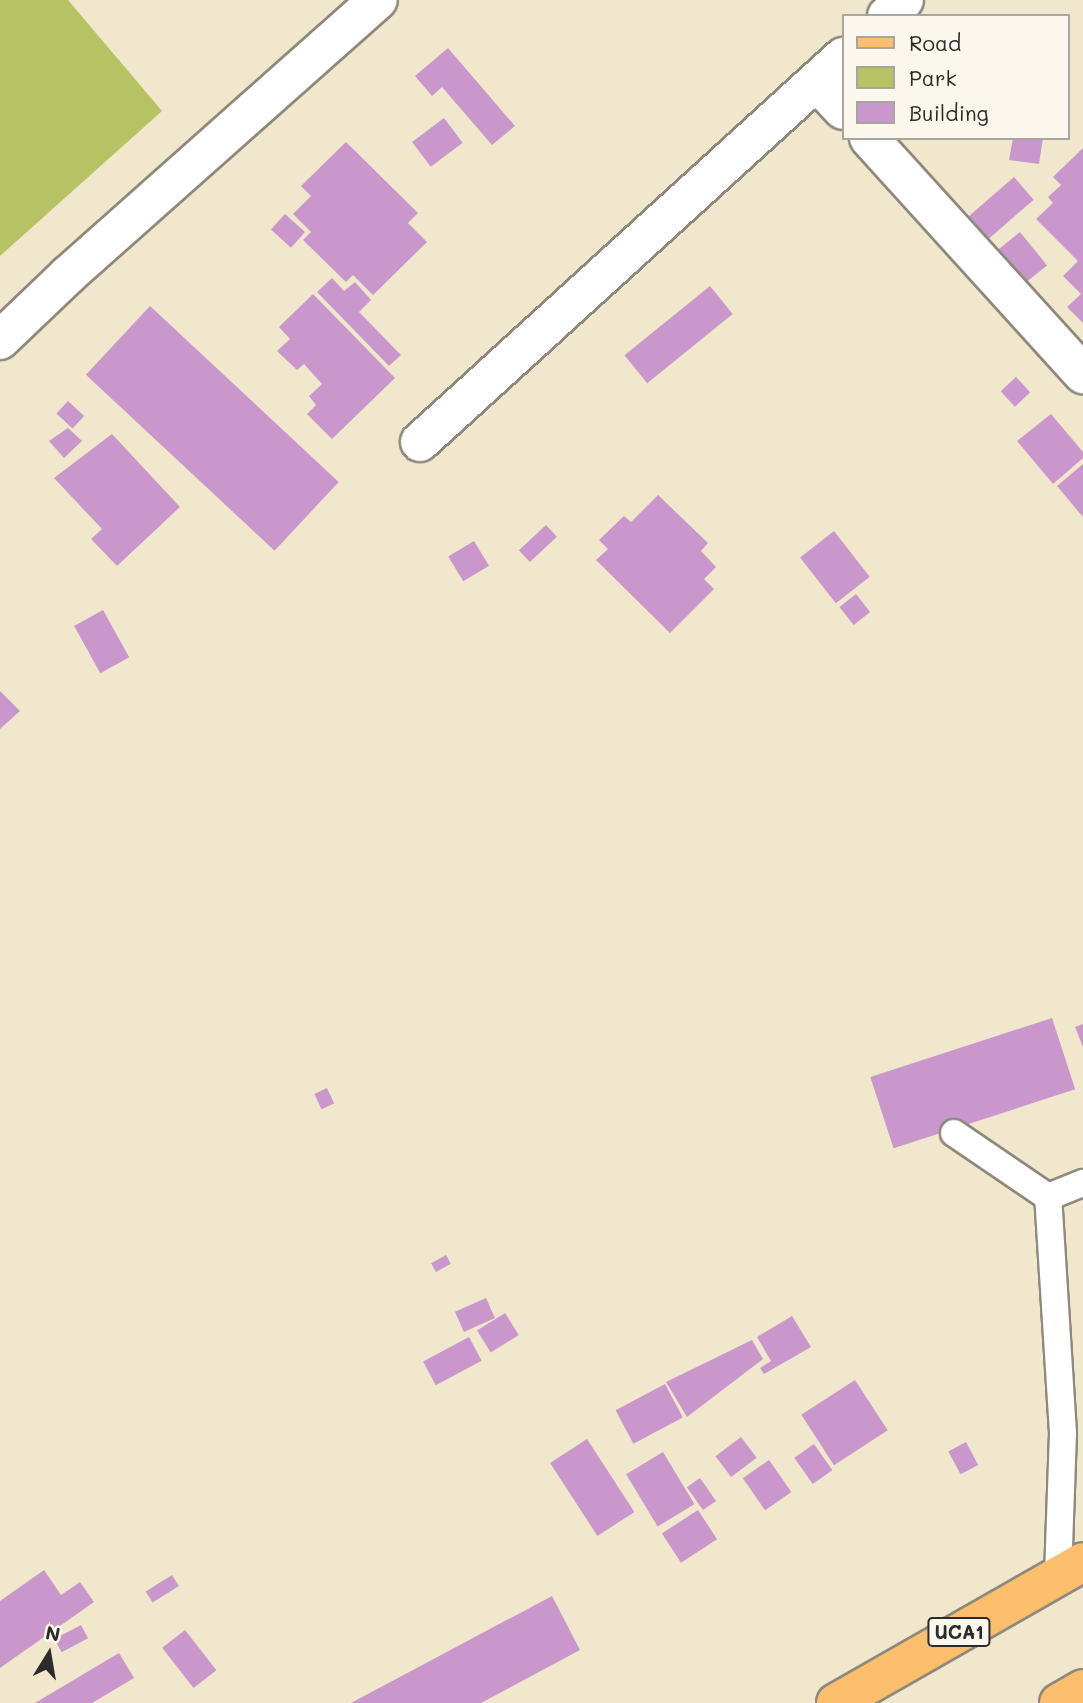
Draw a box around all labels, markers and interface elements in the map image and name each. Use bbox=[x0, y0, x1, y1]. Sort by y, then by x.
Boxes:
legend bbox=[842, 14, 1069, 140]
text: Road bbox=[909, 29, 961, 56]
text: Park bbox=[909, 64, 957, 91]
text: Building bbox=[909, 99, 989, 126]
road number: UCA1 bbox=[926, 1616, 992, 1648]
north arrow bbox=[14, 1619, 84, 1689]
text: N bbox=[44, 1619, 63, 1647]

